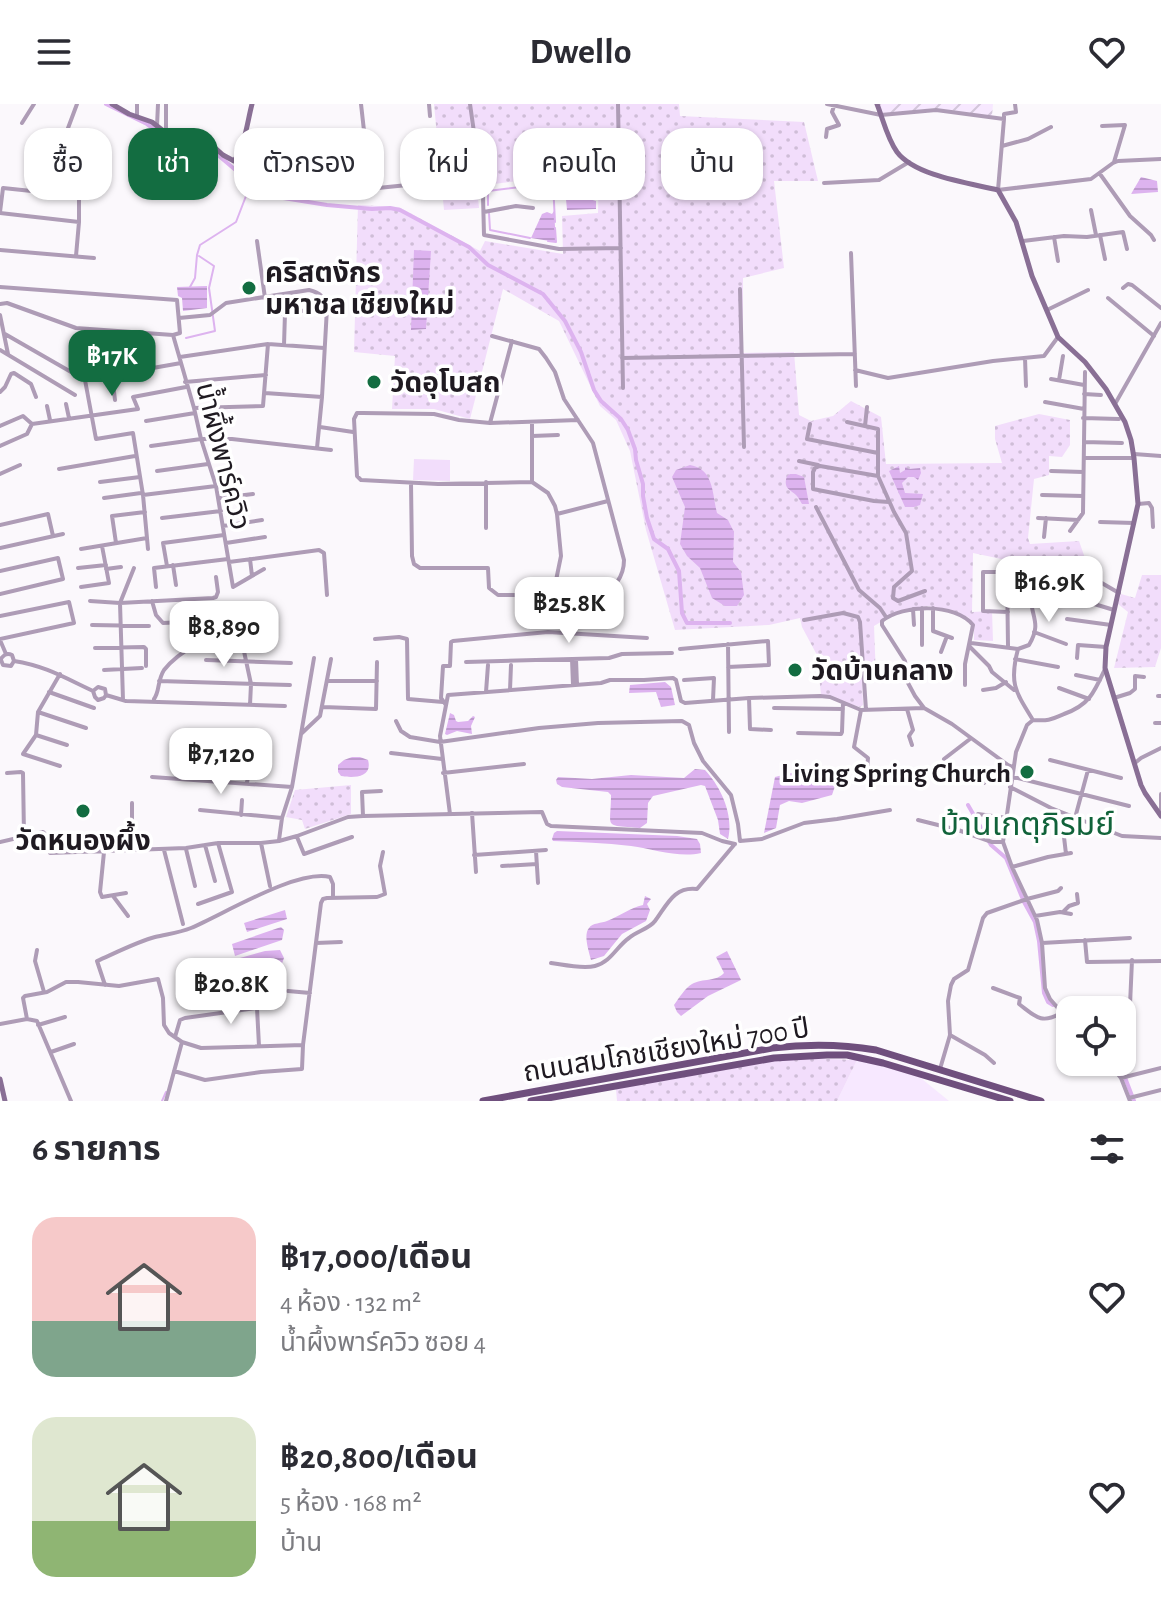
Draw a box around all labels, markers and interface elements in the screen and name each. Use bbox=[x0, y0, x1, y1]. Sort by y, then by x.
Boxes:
icon: menu bbox=[32, 30, 76, 74]
icon: heart bbox=[1085, 30, 1129, 74]
text: Dwello bbox=[529, 34, 632, 70]
chip: ซื้อ bbox=[24, 128, 112, 200]
chip: เช่า bbox=[128, 128, 218, 200]
chip: ตัวกรอง bbox=[234, 128, 384, 200]
chip: ใหม่ bbox=[400, 128, 497, 200]
chip: คอนโด bbox=[513, 128, 645, 200]
chip: บ้าน bbox=[661, 128, 763, 200]
place label: คริสตงักร มหาชล เชียงใหม่ bbox=[265, 259, 454, 320]
marker: คริสตงักร มหาชล เชียงใหม่ bbox=[240, 279, 258, 297]
pin: ฿17K bbox=[65, 330, 159, 398]
text: ฿17K bbox=[87, 343, 137, 369]
place label: วัดอุโบสถ bbox=[390, 368, 500, 399]
marker: วัดอุโบสถ bbox=[365, 373, 383, 391]
street label: น้ำผึ้งพาร์ควิว bbox=[190, 378, 261, 533]
pin: ฿16.9K bbox=[984, 556, 1114, 624]
text: ฿16.9K bbox=[1014, 569, 1084, 595]
pin: ฿25.8K bbox=[504, 577, 634, 645]
text: ฿25.8K bbox=[533, 590, 605, 616]
pin: ฿8,890 bbox=[159, 601, 289, 669]
text: ฿8,890 bbox=[188, 614, 260, 640]
place label: วัดบ้านกลาง bbox=[811, 655, 954, 686]
marker: วัดบ้านกลาง bbox=[786, 661, 804, 679]
pin: ฿7,120 bbox=[156, 728, 286, 796]
text: ฿7,120 bbox=[187, 741, 255, 767]
place label: Living Spring Church bbox=[781, 760, 1011, 788]
marker: Living Spring Church bbox=[1018, 763, 1036, 781]
marker: วัดหนองผึ้ง bbox=[74, 802, 92, 820]
district label: บ้านเกตุภิรมย์ bbox=[940, 808, 1115, 843]
place label: วัดหนองผึ้ง bbox=[15, 820, 151, 856]
pin: ฿20.8K bbox=[166, 958, 296, 1026]
text: ฿20.8K bbox=[194, 971, 268, 997]
map controls bbox=[1056, 996, 1136, 1076]
button: locate bbox=[1056, 996, 1136, 1076]
street label: ถนนสมโภชเชียงใหม่ 700 ปี bbox=[521, 1012, 811, 1087]
icon: filters bbox=[1085, 1127, 1129, 1171]
text: 6 รายการ bbox=[32, 1133, 161, 1167]
text: ฿17,000/เดือน bbox=[280, 1241, 472, 1275]
icon: home bbox=[96, 1249, 192, 1345]
icon: heart bbox=[1085, 1275, 1129, 1319]
text: 4 ห้อง · 132 m² bbox=[280, 1290, 421, 1316]
text: น้ำผึ้งพาร์ควิว ซอย 4 bbox=[280, 1330, 486, 1356]
text: ฿20,800/เดือน bbox=[280, 1441, 478, 1475]
icon: home bbox=[96, 1449, 192, 1545]
icon: heart bbox=[1085, 1475, 1129, 1519]
text: 5 ห้อง · 168 m² bbox=[280, 1490, 422, 1516]
text: บ้าน bbox=[280, 1530, 322, 1556]

